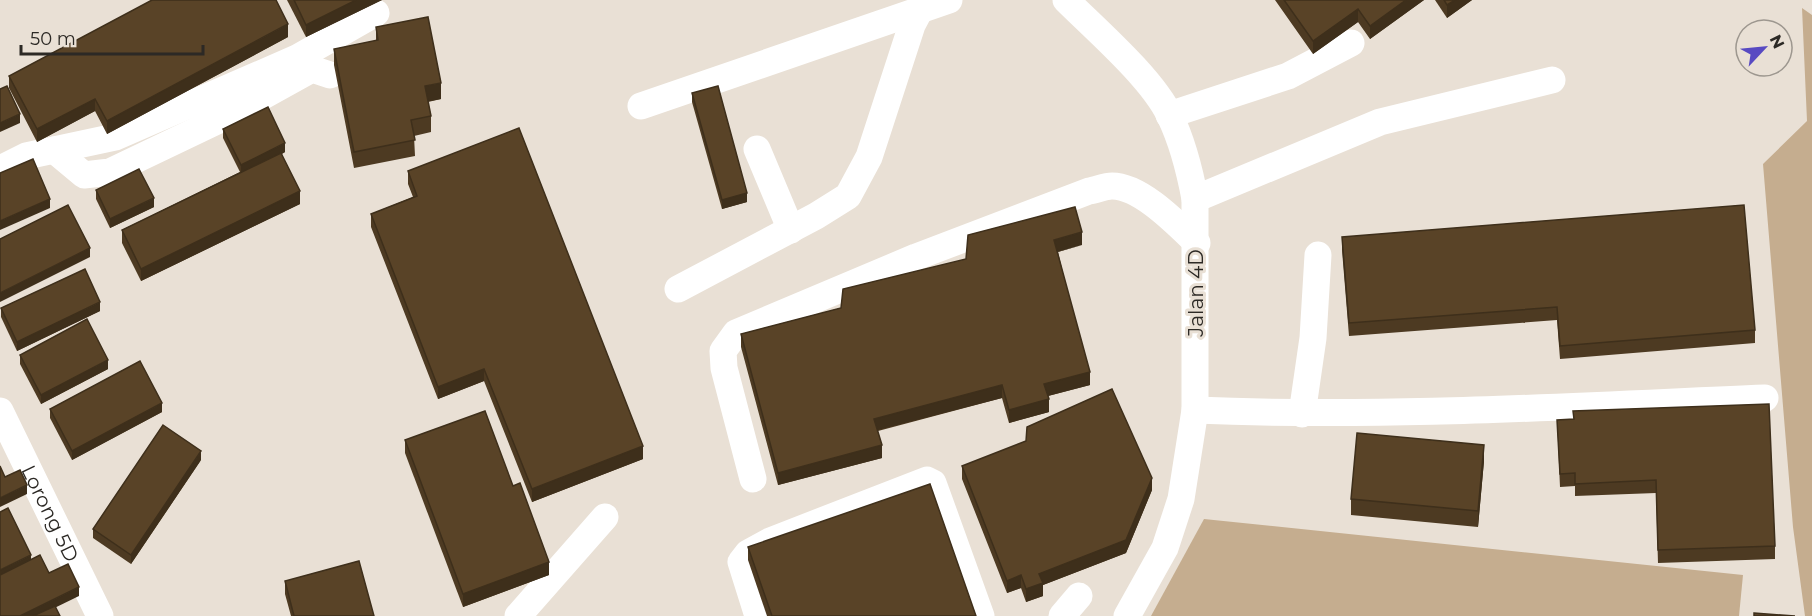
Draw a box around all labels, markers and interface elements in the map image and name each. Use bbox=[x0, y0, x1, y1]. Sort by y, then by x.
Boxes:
scale bar bbox=[21, 18, 202, 56]
north arrow bbox=[1734, 18, 1794, 78]
text: 50 m bbox=[30, 28, 76, 50]
text: N bbox=[1766, 32, 1788, 52]
street label: Jalan 4D bbox=[1184, 249, 1208, 338]
street label: Lorong 5D bbox=[16, 461, 84, 566]

